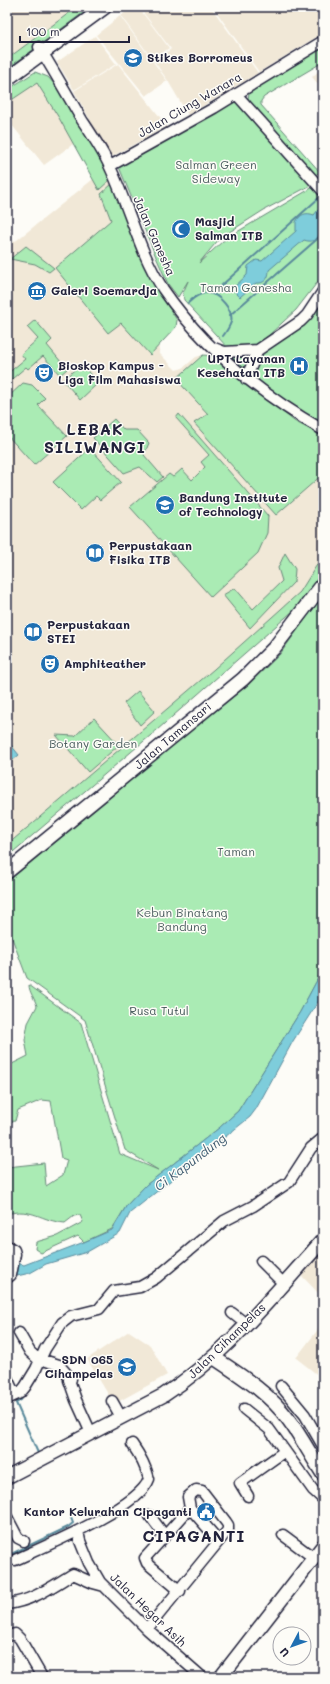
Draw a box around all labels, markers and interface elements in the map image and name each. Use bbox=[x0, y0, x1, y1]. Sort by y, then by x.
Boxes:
scale bar bbox=[20, 18, 129, 44]
text: 100 m bbox=[26, 23, 60, 39]
school or university icon: Stikes Borromeus bbox=[122, 47, 144, 69]
place label: Stikes Borromeus bbox=[147, 49, 253, 65]
street label: Jalan Ciung Wanara bbox=[135, 68, 244, 140]
park label: Salman Green Sideway bbox=[175, 156, 257, 186]
street label: Jalan Ganesha bbox=[130, 193, 180, 278]
place label: Masjid Salman ITB bbox=[195, 213, 263, 243]
mosque icon: Masjid Salman ITB bbox=[170, 218, 192, 240]
park label: Taman Ganesha bbox=[200, 279, 292, 295]
museum icon: Galeri Soemardja bbox=[26, 280, 48, 302]
place label: Galeri Soemardja bbox=[51, 282, 157, 298]
place label: UPT Layanan Kesehatan ITB bbox=[197, 350, 285, 380]
hospital icon: UPT Layanan Kesehatan ITB bbox=[288, 355, 310, 377]
place label: Bioskop Kampus - Liga Film Mahasiswa bbox=[58, 357, 181, 387]
theatre icon: Bioskop Kampus - Liga Film Mahasiswa bbox=[33, 362, 55, 384]
district label: LEBAK SILIWANGI bbox=[44, 418, 146, 457]
place label: Bandung Institute of Technology bbox=[179, 489, 287, 519]
school or university icon: Bandung Institute of Technology bbox=[154, 494, 176, 516]
place label: Perpustakaan Fisika ITB bbox=[109, 537, 192, 567]
library icon: Perpustakaan Fisika ITB bbox=[84, 542, 106, 564]
place label: Perpustakaan STEI bbox=[47, 616, 130, 646]
library icon: Perpustakaan STEI bbox=[22, 621, 44, 643]
theatre icon: Amphiteather bbox=[39, 653, 61, 675]
place label: Amphiteather bbox=[64, 655, 146, 671]
street label: Jalan Tamansari bbox=[130, 698, 214, 772]
park label: Botany Garden bbox=[49, 735, 137, 751]
park label: Taman bbox=[217, 843, 255, 859]
park label: Kebun Binatang Bandung bbox=[136, 904, 228, 934]
park label: Rusa Tutul bbox=[129, 1002, 189, 1018]
water label: Ci Kapundung bbox=[150, 1129, 229, 1194]
street label: Jalan Cihampelas bbox=[184, 1299, 269, 1382]
place label: SDN 065 Cihampelas bbox=[45, 1351, 113, 1381]
school or university icon: SDN 065 Cihampelas bbox=[116, 1356, 138, 1378]
public building icon: Kantor Kelurahan Cipaganti bbox=[195, 1501, 217, 1523]
place label: Kantor Kelurahan Cipaganti bbox=[24, 1503, 192, 1519]
district label: CIPAGANTI bbox=[142, 1525, 246, 1546]
street label: Jalan Hegar Asih bbox=[107, 1569, 190, 1650]
north arrow bbox=[272, 1626, 312, 1666]
text: U bbox=[276, 1645, 292, 1661]

